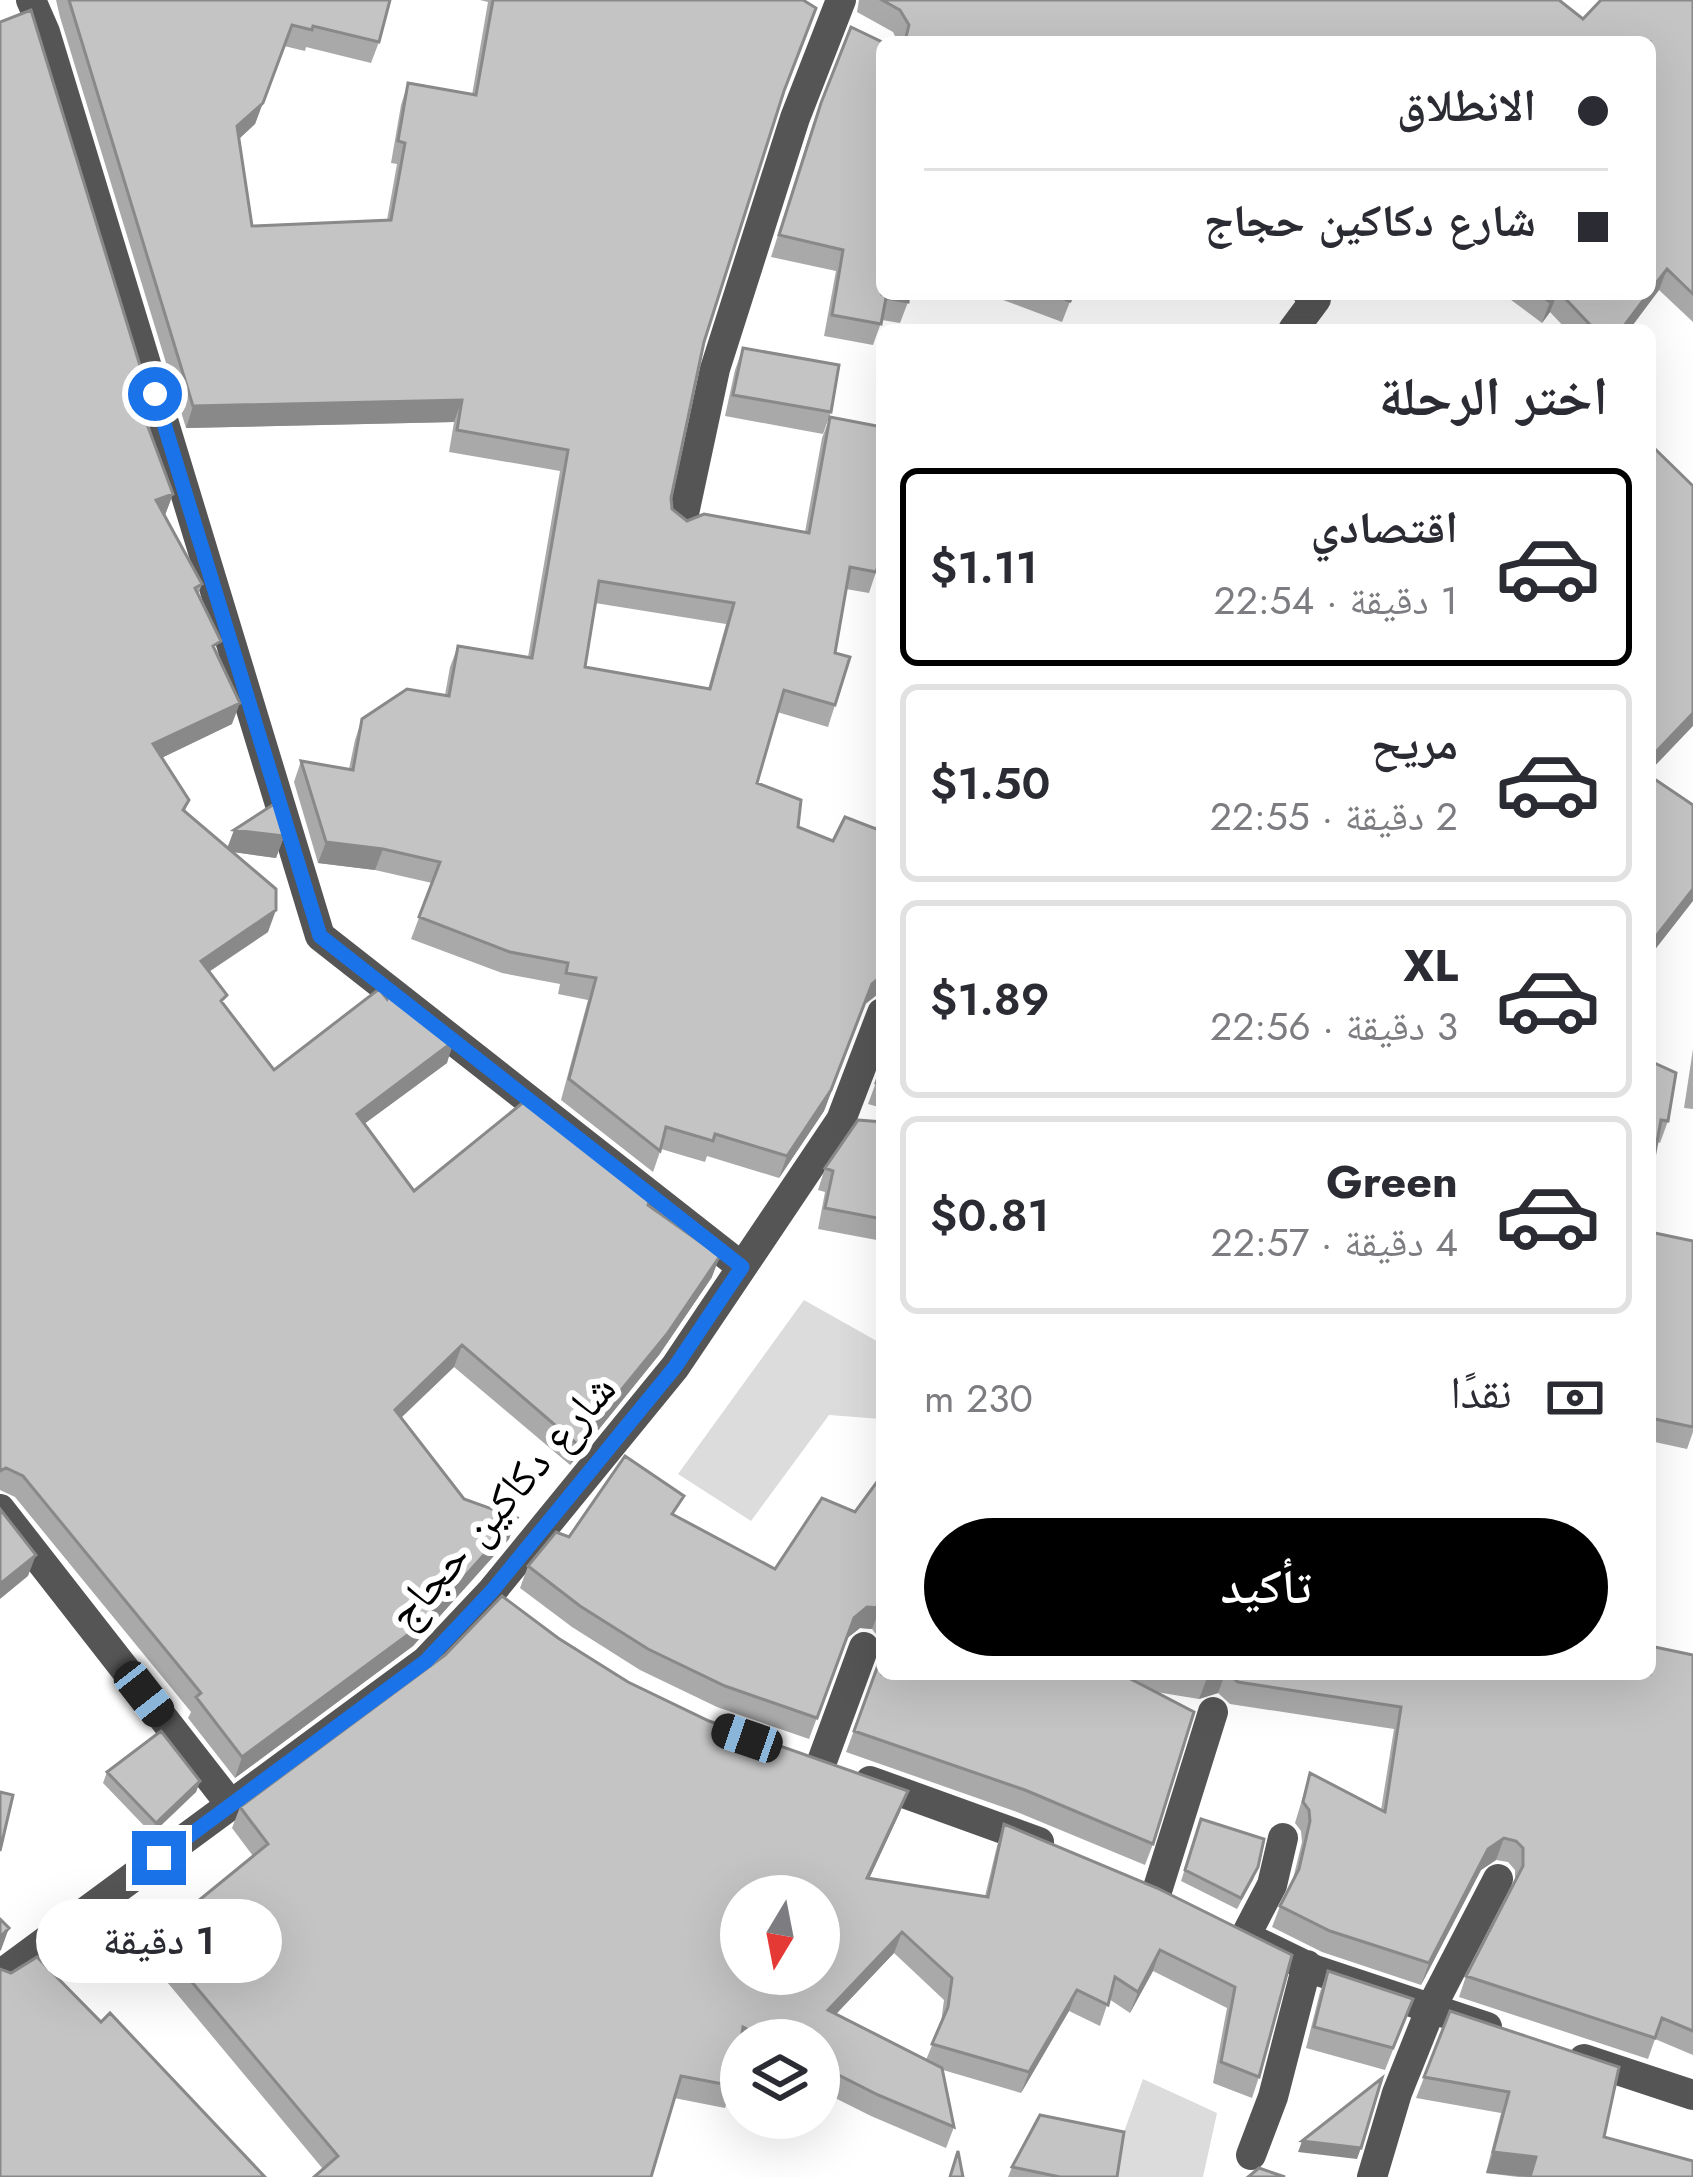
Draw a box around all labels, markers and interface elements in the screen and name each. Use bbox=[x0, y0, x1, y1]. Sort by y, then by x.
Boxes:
text: الانطلاق bbox=[1397, 73, 1536, 138]
text: شارع دكاكين حجاج bbox=[1204, 188, 1536, 253]
text: اختر الرحلة bbox=[1379, 357, 1608, 435]
route start bbox=[128, 367, 182, 421]
text: اقتصادي bbox=[1311, 495, 1458, 560]
icon: car bbox=[1494, 513, 1602, 621]
text: $1.11 bbox=[930, 535, 1038, 600]
text: 1 دقيقة · 22:54 bbox=[1214, 572, 1458, 629]
text: مريح bbox=[1371, 711, 1458, 776]
icon: car bbox=[1494, 729, 1602, 837]
text: $1.50 bbox=[930, 751, 1051, 816]
text: 2 دقيقة · 22:55 bbox=[1210, 788, 1458, 845]
text: XL bbox=[1403, 933, 1458, 998]
icon: car bbox=[1494, 945, 1602, 1053]
text: $1.89 bbox=[930, 967, 1050, 1032]
text: 3 دقيقة · 22:56 bbox=[1210, 998, 1458, 1055]
text: Green bbox=[1326, 1149, 1458, 1214]
icon: car bbox=[1494, 1161, 1602, 1269]
text: $0.81 bbox=[930, 1183, 1050, 1248]
text: 4 دقيقة · 22:57 bbox=[1211, 1214, 1458, 1271]
street label: شارع دكاكين حجاج bbox=[371, 1359, 631, 1643]
text: نقدًا bbox=[1450, 1360, 1512, 1425]
icon: cash bbox=[1542, 1365, 1608, 1431]
text: 230 m bbox=[924, 1370, 1033, 1427]
button: تأكيد bbox=[924, 1518, 1608, 1656]
car bbox=[108, 1655, 180, 1733]
car bbox=[707, 1709, 787, 1767]
route end bbox=[132, 1831, 186, 1885]
north arrow bbox=[720, 1875, 840, 1995]
map controls bbox=[720, 1875, 840, 2139]
callout: 1 دقيقة bbox=[36, 1900, 282, 1984]
text: 1 دقيقة bbox=[103, 1912, 215, 1969]
button: layers bbox=[720, 2019, 840, 2139]

